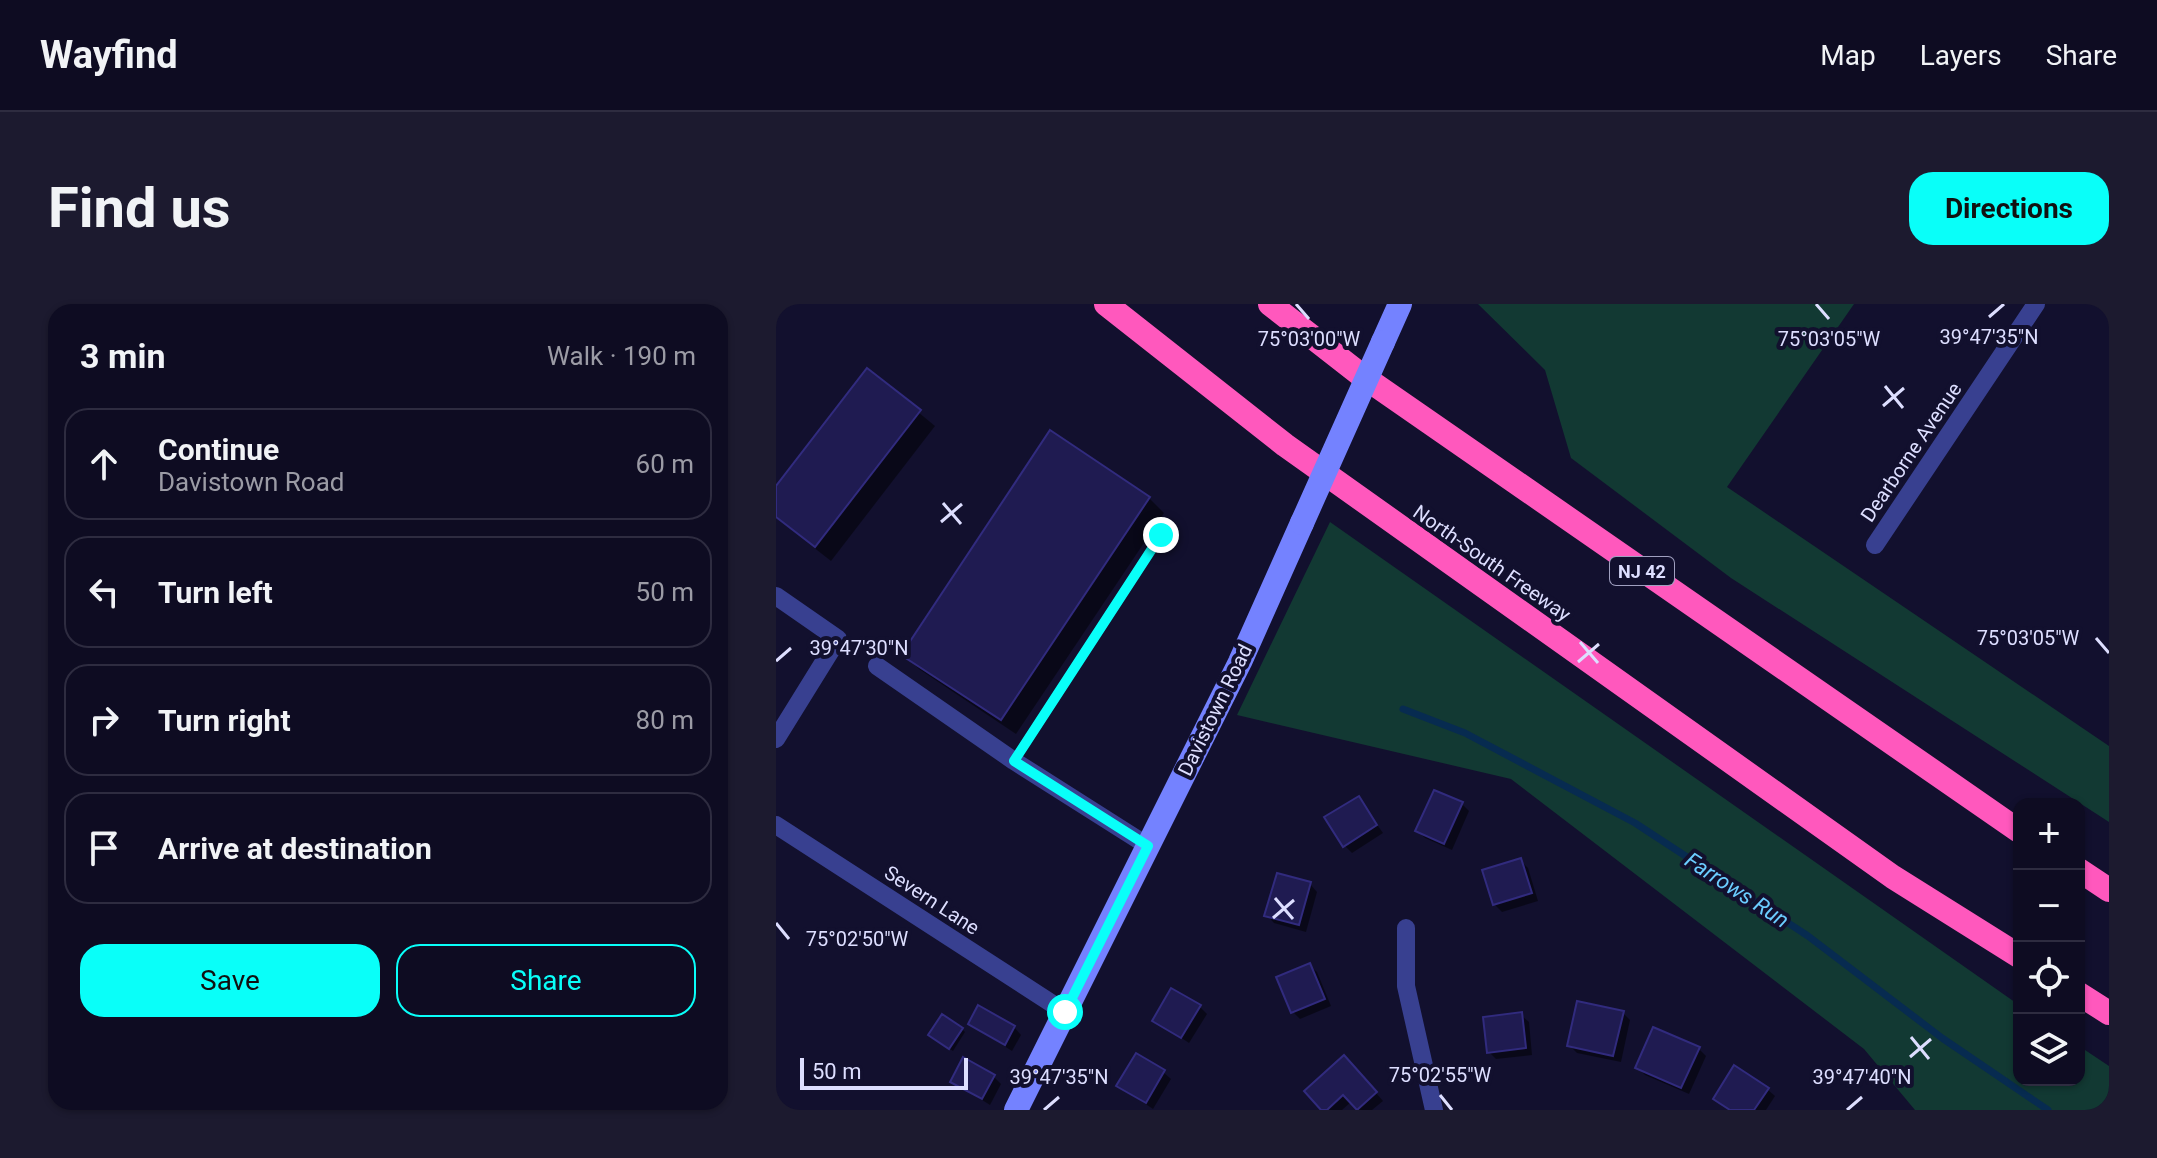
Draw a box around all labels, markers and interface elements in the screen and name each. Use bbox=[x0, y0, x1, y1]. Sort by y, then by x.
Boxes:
text: Wayfind bbox=[40, 33, 178, 77]
text: Map bbox=[1820, 39, 1876, 72]
text: Layers bbox=[1920, 39, 2002, 72]
text: Share bbox=[2046, 39, 2117, 72]
button: Directions bbox=[1909, 172, 2109, 245]
text: Find us bbox=[48, 175, 231, 241]
text: 39°47'35"N bbox=[1939, 325, 2039, 349]
text: 75°03'00"W bbox=[1258, 327, 1361, 351]
text: 75°03'05"W bbox=[1778, 327, 1881, 351]
text: 3 min bbox=[80, 336, 165, 376]
text: Walk · 190 m bbox=[547, 341, 696, 371]
street label: Dearborne Avenue bbox=[1856, 378, 1966, 526]
text: Continue bbox=[158, 432, 279, 467]
icon: ahead bbox=[82, 442, 126, 486]
text: 60 m bbox=[636, 449, 694, 479]
text: Davistown Road bbox=[158, 467, 344, 497]
street label: North-South Freeway bbox=[1409, 500, 1576, 627]
route end bbox=[1143, 517, 1179, 553]
road number: NJ 42 bbox=[1610, 557, 1674, 585]
icon: left bbox=[82, 570, 126, 614]
text: Turn left bbox=[158, 575, 273, 610]
text: 50 m bbox=[636, 577, 694, 607]
text: 75°03'05"W bbox=[1977, 626, 2080, 650]
text: 39°47'30"N bbox=[809, 636, 909, 660]
street label: Davistown Road bbox=[1173, 640, 1257, 780]
icon: right bbox=[82, 698, 126, 742]
text: Turn right bbox=[158, 703, 291, 738]
text: 80 m bbox=[636, 705, 694, 735]
map controls bbox=[2013, 798, 2085, 1086]
button: + bbox=[2013, 798, 2085, 870]
icon: arrive bbox=[82, 826, 126, 870]
text: Arrive at destination bbox=[158, 831, 432, 866]
water label: Farrows Run bbox=[1680, 847, 1794, 933]
street label: Severn Lane bbox=[880, 860, 984, 940]
button: − bbox=[2013, 870, 2085, 942]
text: 75°02'50"W bbox=[806, 927, 909, 951]
button: locate bbox=[2013, 942, 2085, 1014]
button: Save bbox=[80, 944, 380, 1017]
button: Share bbox=[396, 944, 696, 1017]
route start bbox=[1047, 994, 1083, 1030]
button: layers bbox=[2013, 1014, 2085, 1086]
scale bar bbox=[800, 1054, 968, 1090]
text: 50 m bbox=[812, 1059, 861, 1084]
text: 75°02'55"W bbox=[1389, 1063, 1492, 1087]
text: 39°47'35"N bbox=[1009, 1065, 1109, 1089]
text: 39°47'40"N bbox=[1812, 1065, 1912, 1089]

